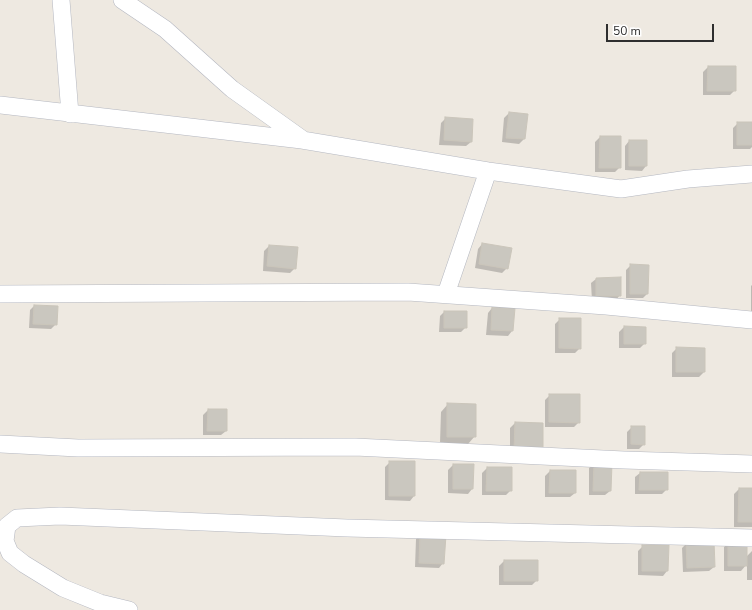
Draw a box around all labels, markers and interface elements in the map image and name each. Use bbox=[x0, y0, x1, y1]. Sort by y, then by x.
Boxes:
scale bar bbox=[608, 16, 716, 42]
text: 50 m bbox=[613, 23, 641, 39]

